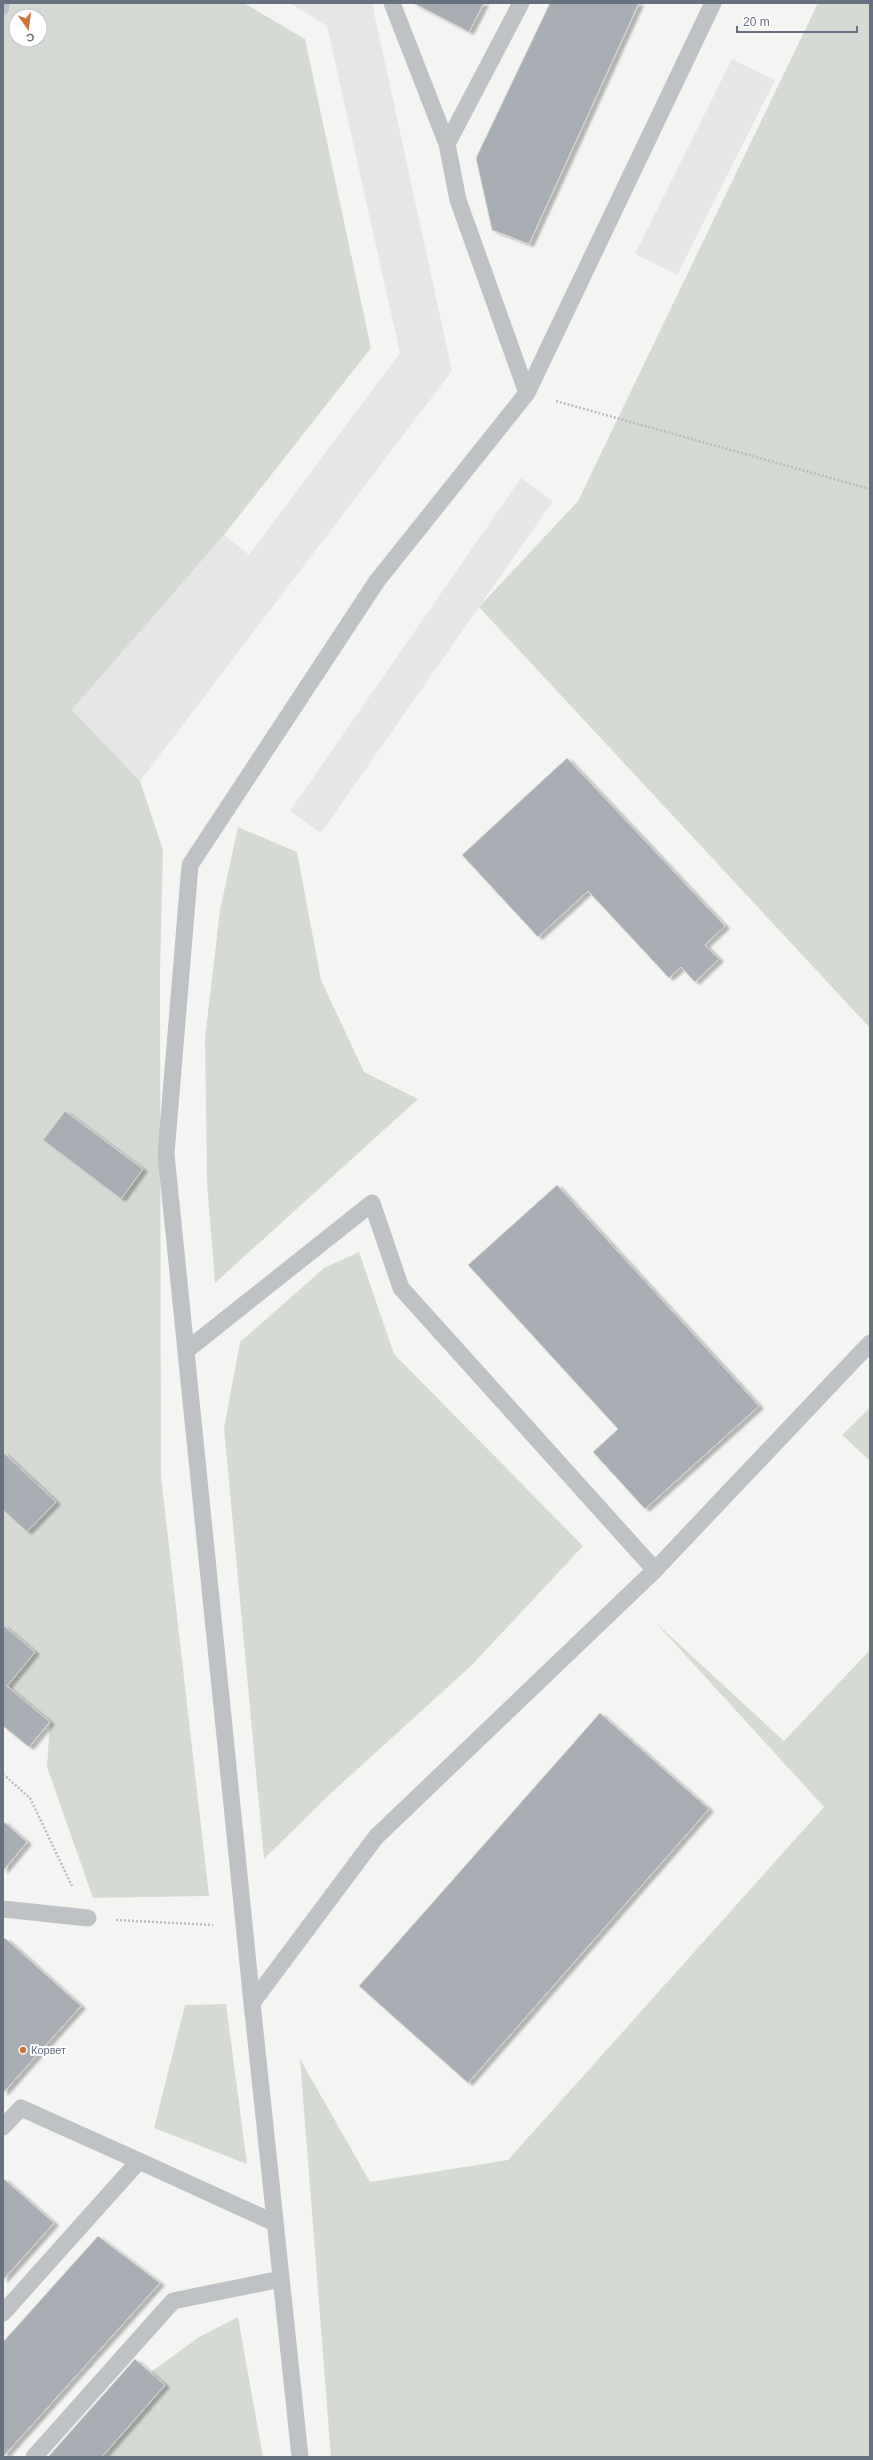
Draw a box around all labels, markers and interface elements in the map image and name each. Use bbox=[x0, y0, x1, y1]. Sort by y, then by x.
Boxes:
north arrow bbox=[8, 8, 48, 48]
scale bar bbox=[737, 8, 857, 34]
text: 20 m bbox=[743, 15, 770, 29]
text: С bbox=[25, 31, 36, 44]
place label: Корвет bbox=[31, 2044, 66, 2056]
marker: Корвет bbox=[18, 2045, 28, 2055]

